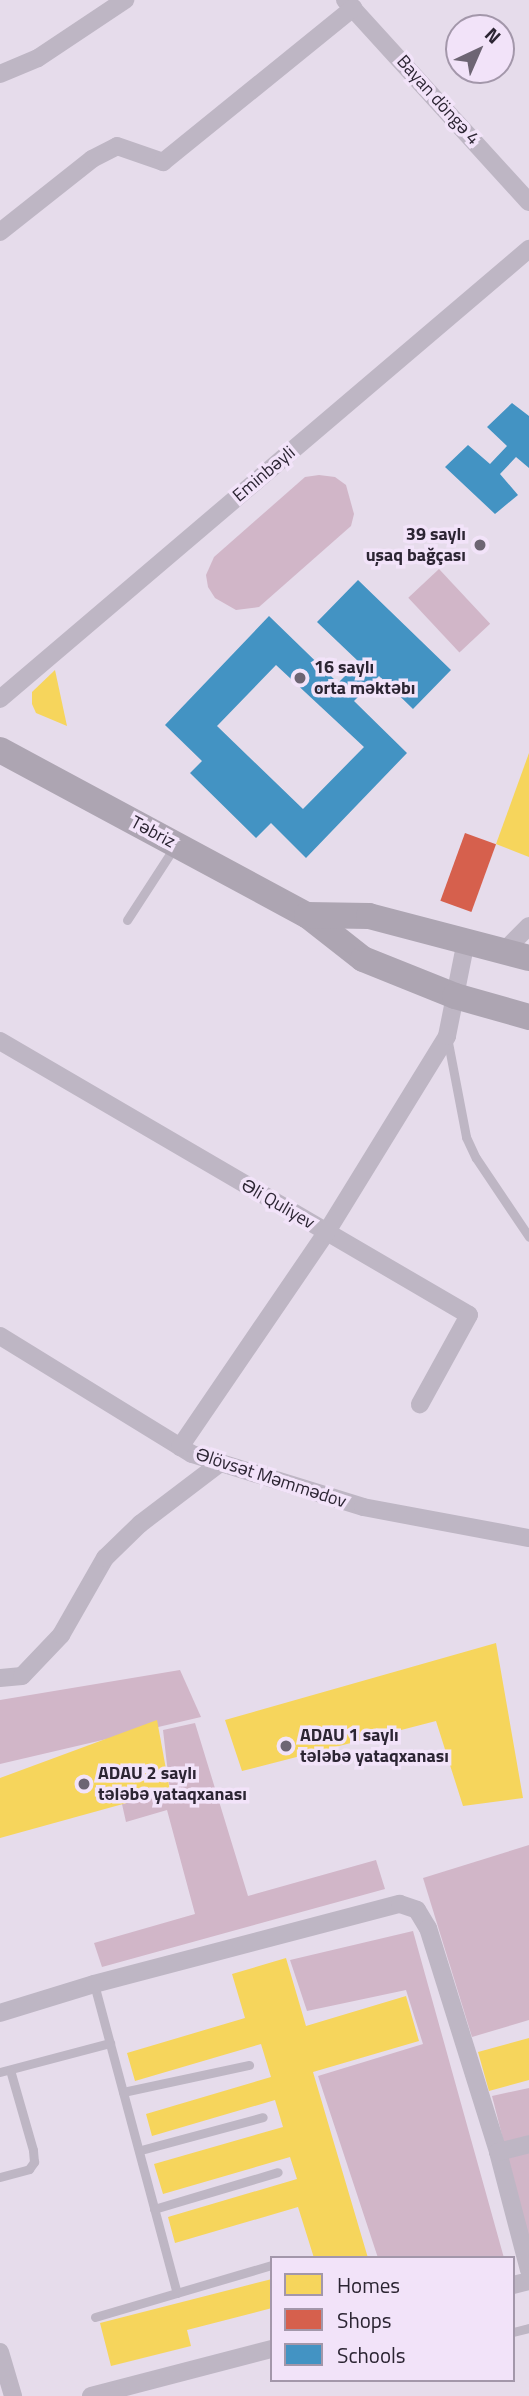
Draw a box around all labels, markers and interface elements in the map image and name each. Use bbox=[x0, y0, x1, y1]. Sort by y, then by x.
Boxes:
north arrow bbox=[445, 14, 515, 84]
text: N bbox=[479, 20, 508, 50]
street label: Bayan döngə 4 bbox=[392, 51, 484, 149]
street label: Eminbəyli bbox=[228, 442, 300, 506]
place label: 39 saylı uşaq bağçası bbox=[366, 524, 466, 566]
marker: 39 saylı uşaq bağçası bbox=[472, 537, 488, 553]
place label: 16 saylı orta məktəbı bbox=[314, 657, 415, 700]
marker: 16 saylı orta məktəbı bbox=[292, 670, 308, 686]
street label: Təbriz bbox=[127, 811, 179, 853]
street label: Əli Quliyev bbox=[237, 1174, 319, 1234]
street label: Əlövsət Məmmədov bbox=[193, 1443, 349, 1513]
place label: ADAU 1 saylı tələbə yataqxanası bbox=[300, 1725, 449, 1768]
marker: ADAU 1 saylı tələbə yataqxanası bbox=[278, 1738, 294, 1754]
place label: ADAU 2 saylı tələbə yataqxanası bbox=[98, 1763, 247, 1806]
marker: ADAU 2 saylı tələbə yataqxanası bbox=[76, 1776, 92, 1792]
legend bbox=[270, 2256, 515, 2382]
text: Homes bbox=[337, 2269, 400, 2301]
text: Shops bbox=[337, 2304, 392, 2336]
text: Schools bbox=[337, 2339, 406, 2371]

